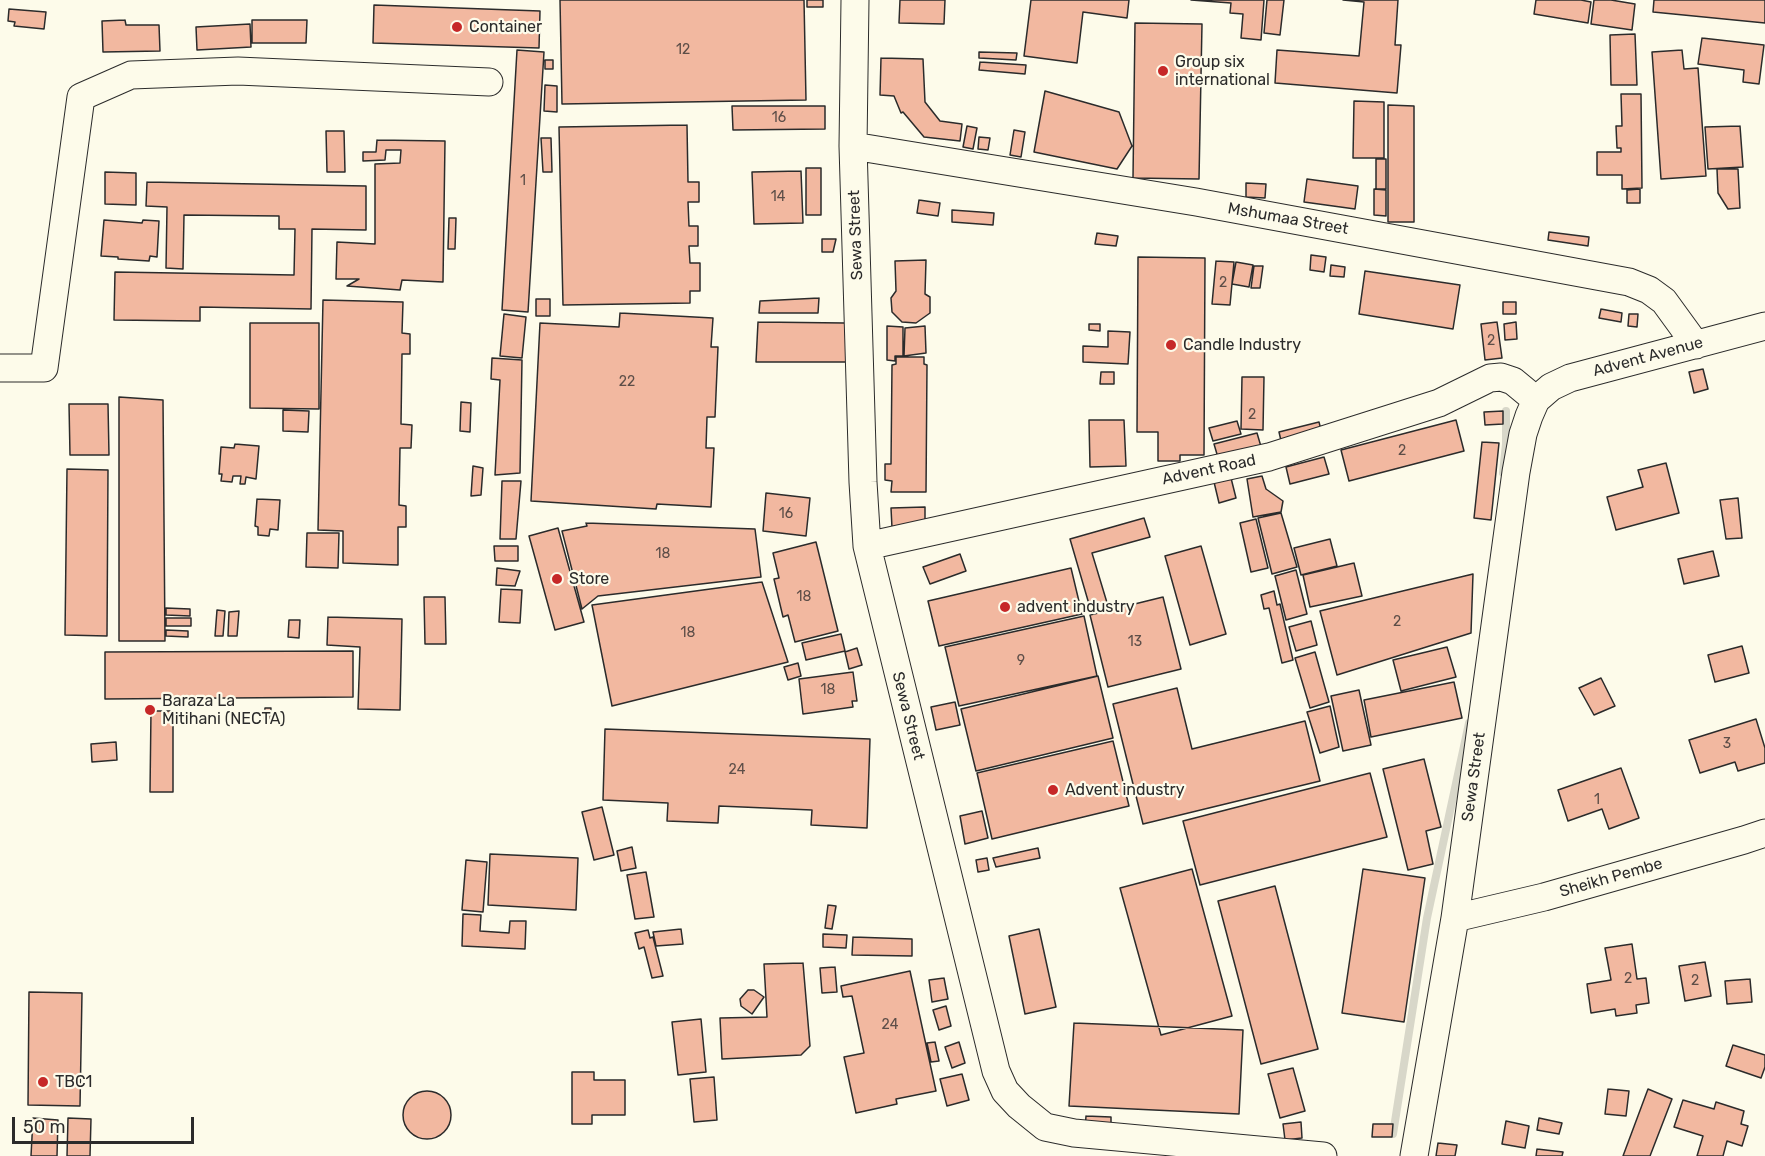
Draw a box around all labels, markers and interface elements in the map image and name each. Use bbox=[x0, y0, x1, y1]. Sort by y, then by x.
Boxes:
place label: Container bbox=[469, 17, 542, 37]
marker: Container bbox=[450, 20, 464, 34]
house number: 12 bbox=[676, 42, 690, 58]
place label: Group six international bbox=[1175, 52, 1270, 90]
marker: Group six international bbox=[1156, 64, 1170, 78]
house number: 16 bbox=[772, 110, 786, 126]
house number: 1 bbox=[520, 173, 526, 189]
house number: 14 bbox=[771, 189, 785, 205]
street label: Sewa Street bbox=[845, 190, 867, 280]
street label: Mshumaa Street bbox=[1226, 199, 1350, 239]
house number: 2 bbox=[1219, 275, 1227, 291]
house number: 2 bbox=[1487, 333, 1495, 349]
street label: Advent Avenue bbox=[1591, 333, 1705, 381]
place label: Candle Industry bbox=[1183, 335, 1301, 355]
marker: Candle Industry bbox=[1164, 338, 1178, 352]
house number: 22 bbox=[619, 374, 635, 390]
house number: 2 bbox=[1248, 407, 1256, 423]
house number: 2 bbox=[1398, 443, 1406, 459]
street label: Advent Road bbox=[1160, 451, 1258, 489]
house number: 16 bbox=[779, 506, 793, 522]
house number: 18 bbox=[656, 546, 670, 562]
place label: Store bbox=[569, 569, 609, 589]
marker: Store bbox=[550, 572, 564, 586]
house number: 18 bbox=[797, 589, 811, 605]
place label: advent industry bbox=[1017, 597, 1135, 617]
marker: advent industry bbox=[998, 600, 1012, 614]
house number: 2 bbox=[1393, 614, 1401, 630]
house number: 18 bbox=[681, 625, 695, 641]
house number: 13 bbox=[1128, 634, 1142, 650]
house number: 9 bbox=[1017, 653, 1025, 669]
street label: Sewa Street bbox=[888, 670, 928, 762]
house number: 18 bbox=[821, 682, 835, 698]
place label: Baraza La Mitihani (NECTA) bbox=[162, 691, 285, 729]
marker: Baraza La Mitihani (NECTA) bbox=[143, 703, 157, 717]
street label: Sewa Street bbox=[1458, 731, 1490, 823]
house number: 3 bbox=[1723, 736, 1731, 752]
house number: 24 bbox=[729, 762, 745, 778]
place label: Advent industry bbox=[1065, 780, 1184, 800]
marker: Advent industry bbox=[1046, 783, 1060, 797]
house number: 1 bbox=[1594, 792, 1600, 808]
street label: Sheikh Pembe bbox=[1557, 854, 1665, 902]
house number: 2 bbox=[1624, 971, 1632, 987]
house number: 2 bbox=[1691, 973, 1699, 989]
house number: 24 bbox=[882, 1017, 898, 1033]
place label: TBC1 bbox=[55, 1072, 92, 1092]
marker: TBC1 bbox=[36, 1075, 50, 1089]
scale bar bbox=[15, 1105, 196, 1143]
text: 50 m bbox=[23, 1116, 66, 1138]

